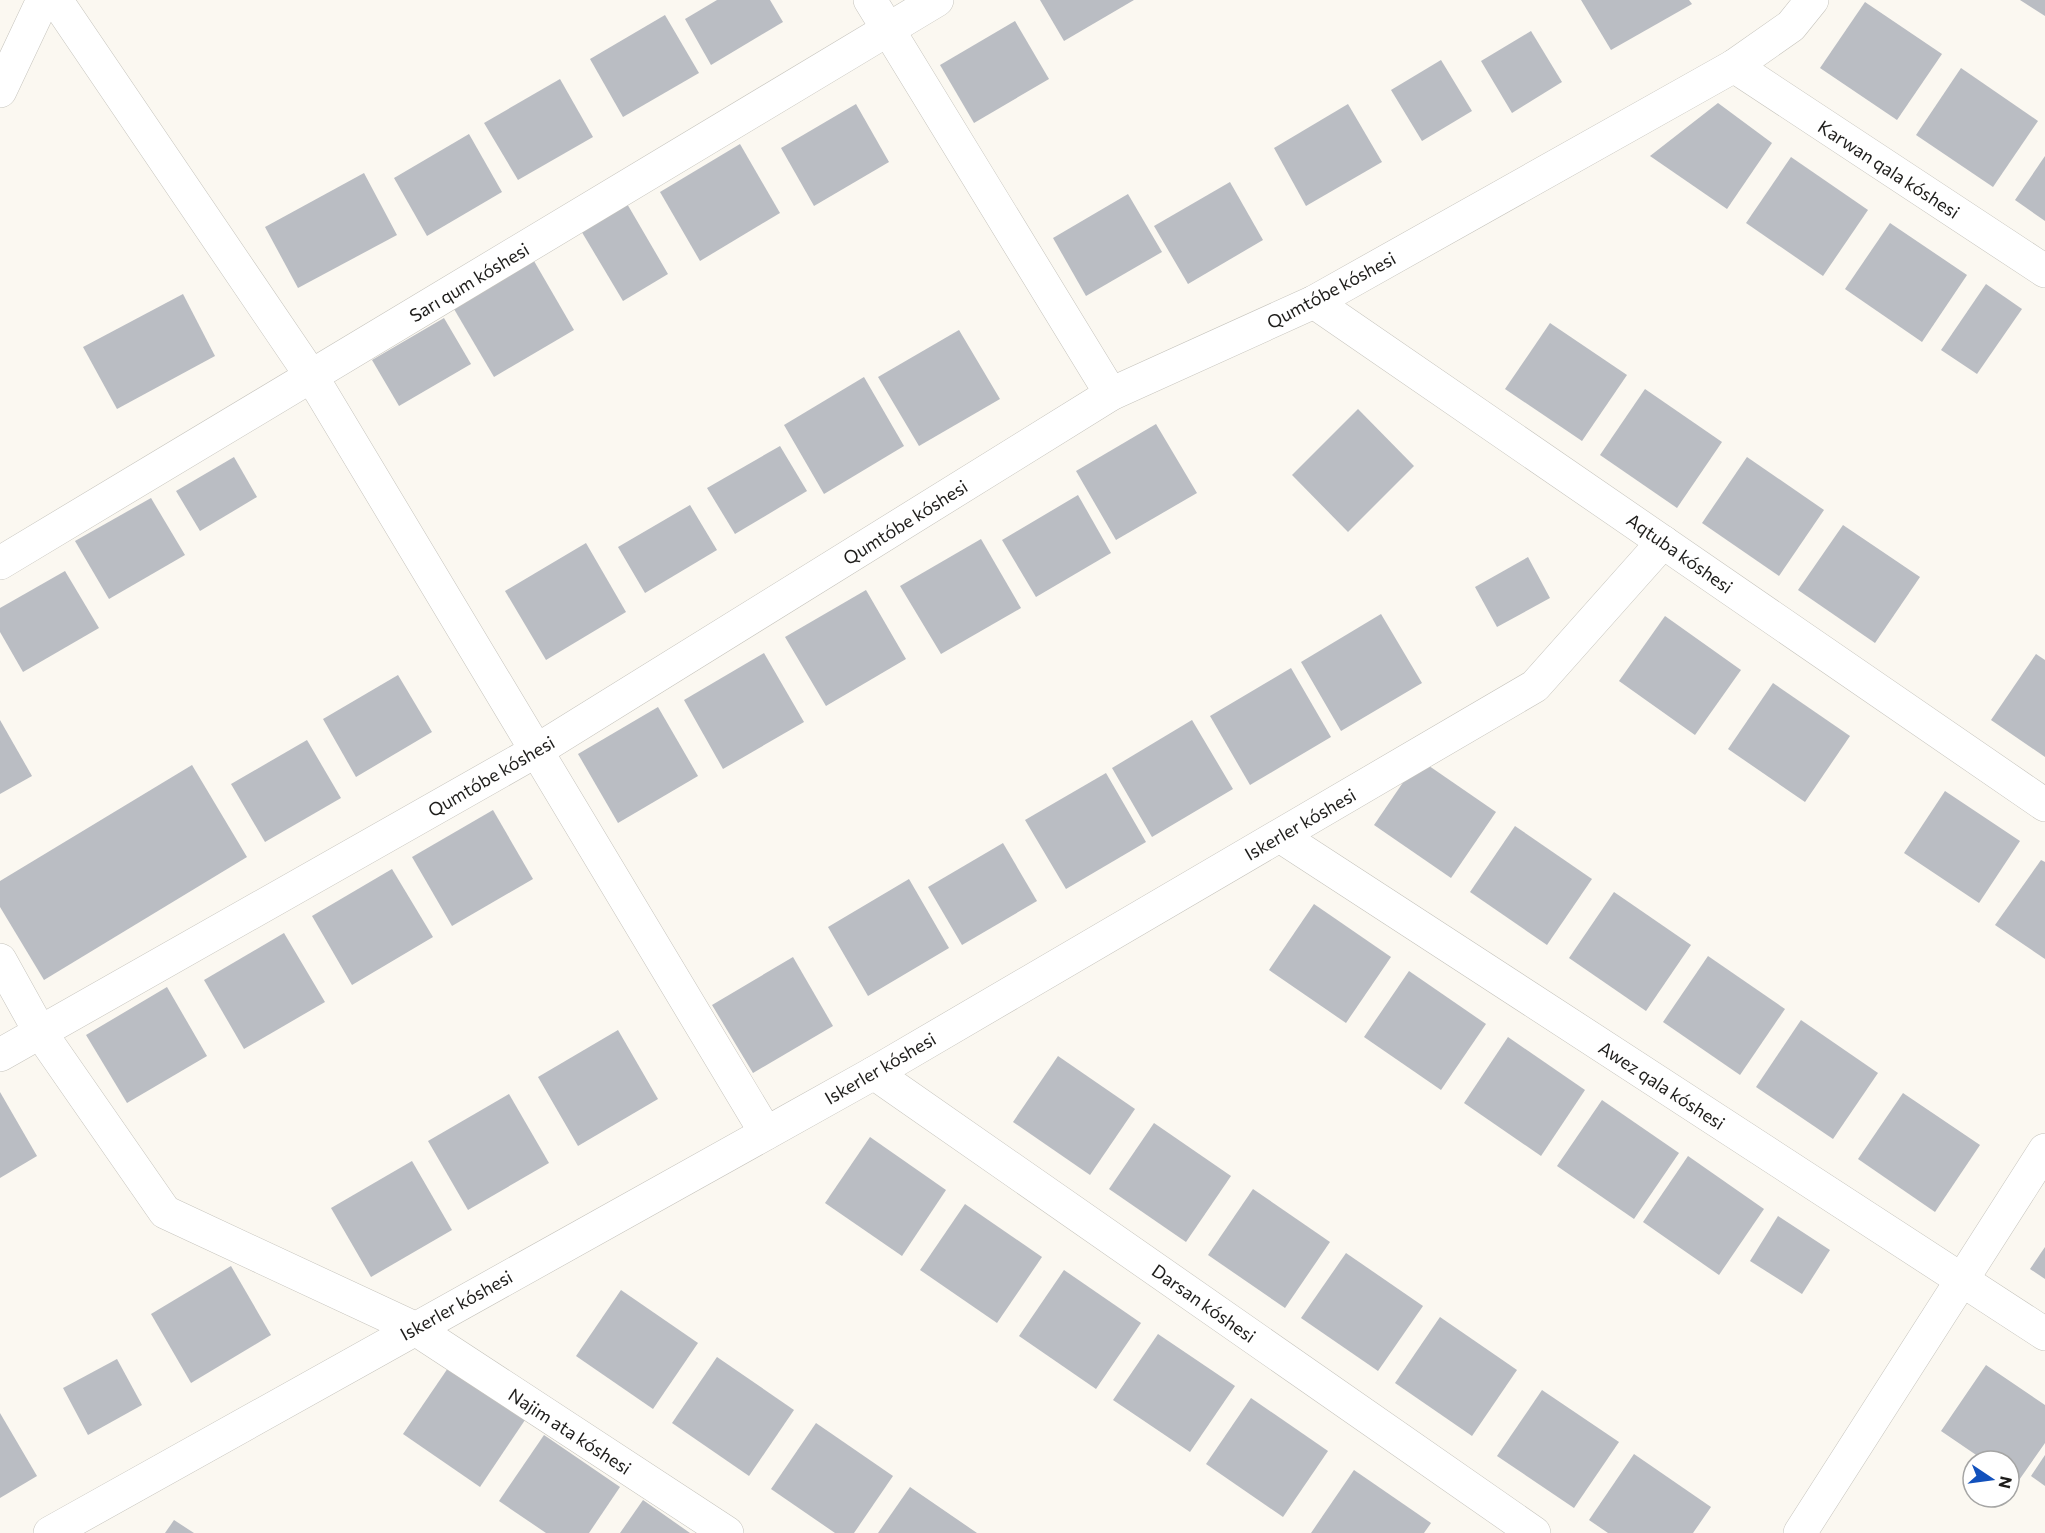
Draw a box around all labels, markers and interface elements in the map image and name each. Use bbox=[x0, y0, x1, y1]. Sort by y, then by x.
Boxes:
street label: Karwan qala kóshesi bbox=[1814, 115, 1964, 223]
street label: Sarı qum kóshesi bbox=[405, 238, 533, 326]
street label: Qumtóbe kóshesi bbox=[1263, 247, 1399, 333]
street label: Qumtóbe kóshesi bbox=[839, 475, 971, 569]
street label: Aqtuba kóshesi bbox=[1623, 508, 1737, 598]
street label: Qumtóbe kóshesi bbox=[424, 731, 558, 821]
street label: Iskerler kóshesi bbox=[1241, 783, 1359, 865]
street label: Iskerler kóshesi bbox=[821, 1027, 939, 1109]
street label: Awez qala kóshesi bbox=[1595, 1036, 1729, 1134]
street label: Darsan kóshesi bbox=[1148, 1259, 1260, 1347]
street label: Iskerler kóshesi bbox=[396, 1265, 516, 1345]
street label: Najim ata kóshesi bbox=[505, 1383, 635, 1479]
north arrow bbox=[1961, 1449, 2021, 1509]
text: N bbox=[1995, 1475, 2017, 1490]

